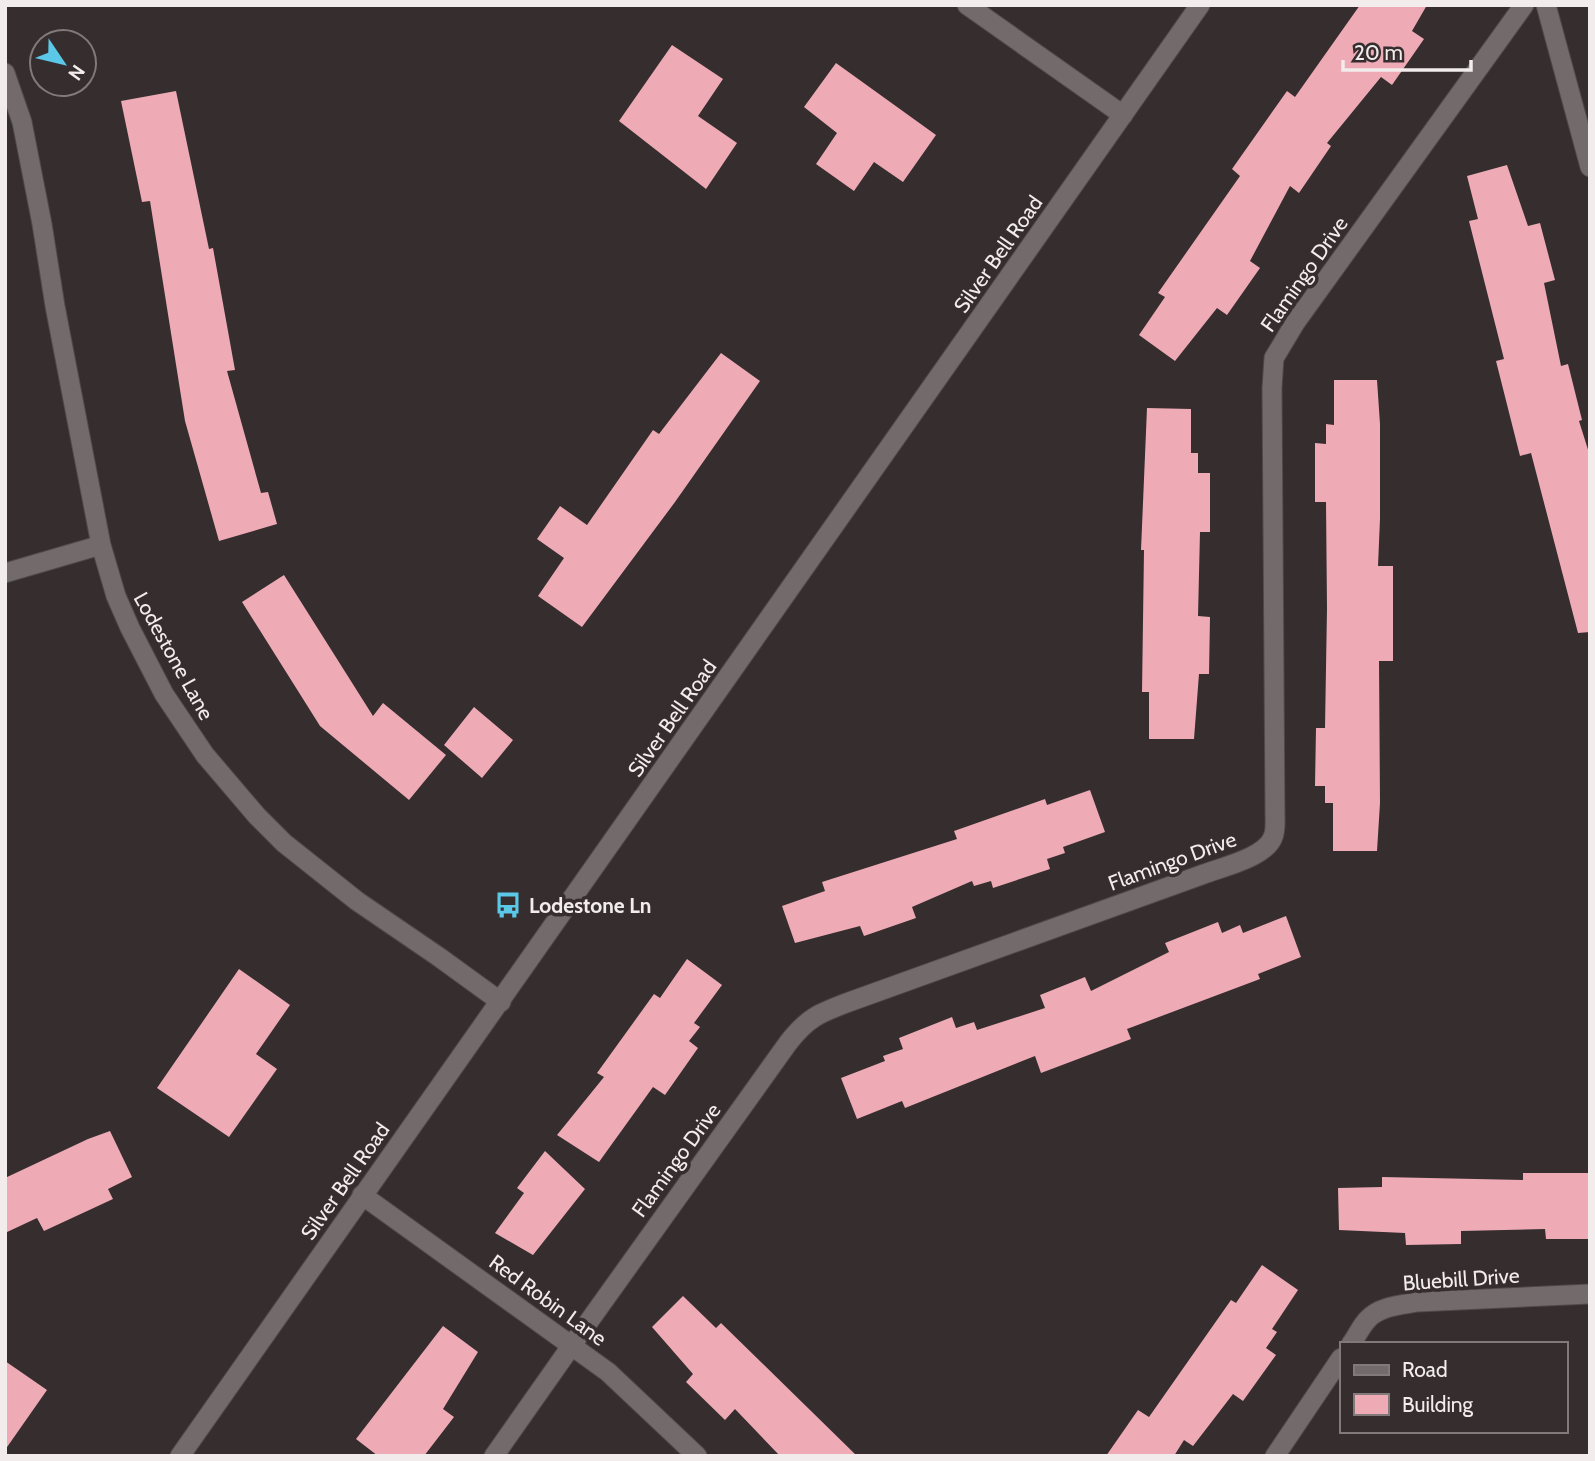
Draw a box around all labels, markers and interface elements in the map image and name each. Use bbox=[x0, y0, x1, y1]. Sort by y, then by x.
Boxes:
north arrow bbox=[28, 28, 98, 98]
scale bar bbox=[1343, 28, 1471, 72]
text: 20 m bbox=[1354, 40, 1403, 65]
text: N bbox=[63, 60, 90, 85]
street label: Silver Bell Road bbox=[948, 191, 1048, 317]
street label: Flamingo Drive bbox=[1255, 212, 1353, 336]
street label: Lodestone Lane bbox=[129, 588, 219, 724]
street label: Silver Bell Road bbox=[622, 655, 722, 781]
street label: Flamingo Drive bbox=[1105, 826, 1240, 896]
bus stop icon: Lodestone Ln bbox=[493, 890, 523, 920]
place label: Lodestone Ln bbox=[529, 893, 651, 918]
street label: Flamingo Drive bbox=[626, 1098, 726, 1222]
street label: Silver Bell Road bbox=[295, 1118, 395, 1244]
street label: Red Robin Lane bbox=[484, 1249, 612, 1351]
street label: Bluebill Drive bbox=[1402, 1262, 1520, 1296]
legend bbox=[1340, 1342, 1567, 1433]
text: Road bbox=[1402, 1357, 1448, 1382]
text: Building bbox=[1402, 1392, 1474, 1417]

